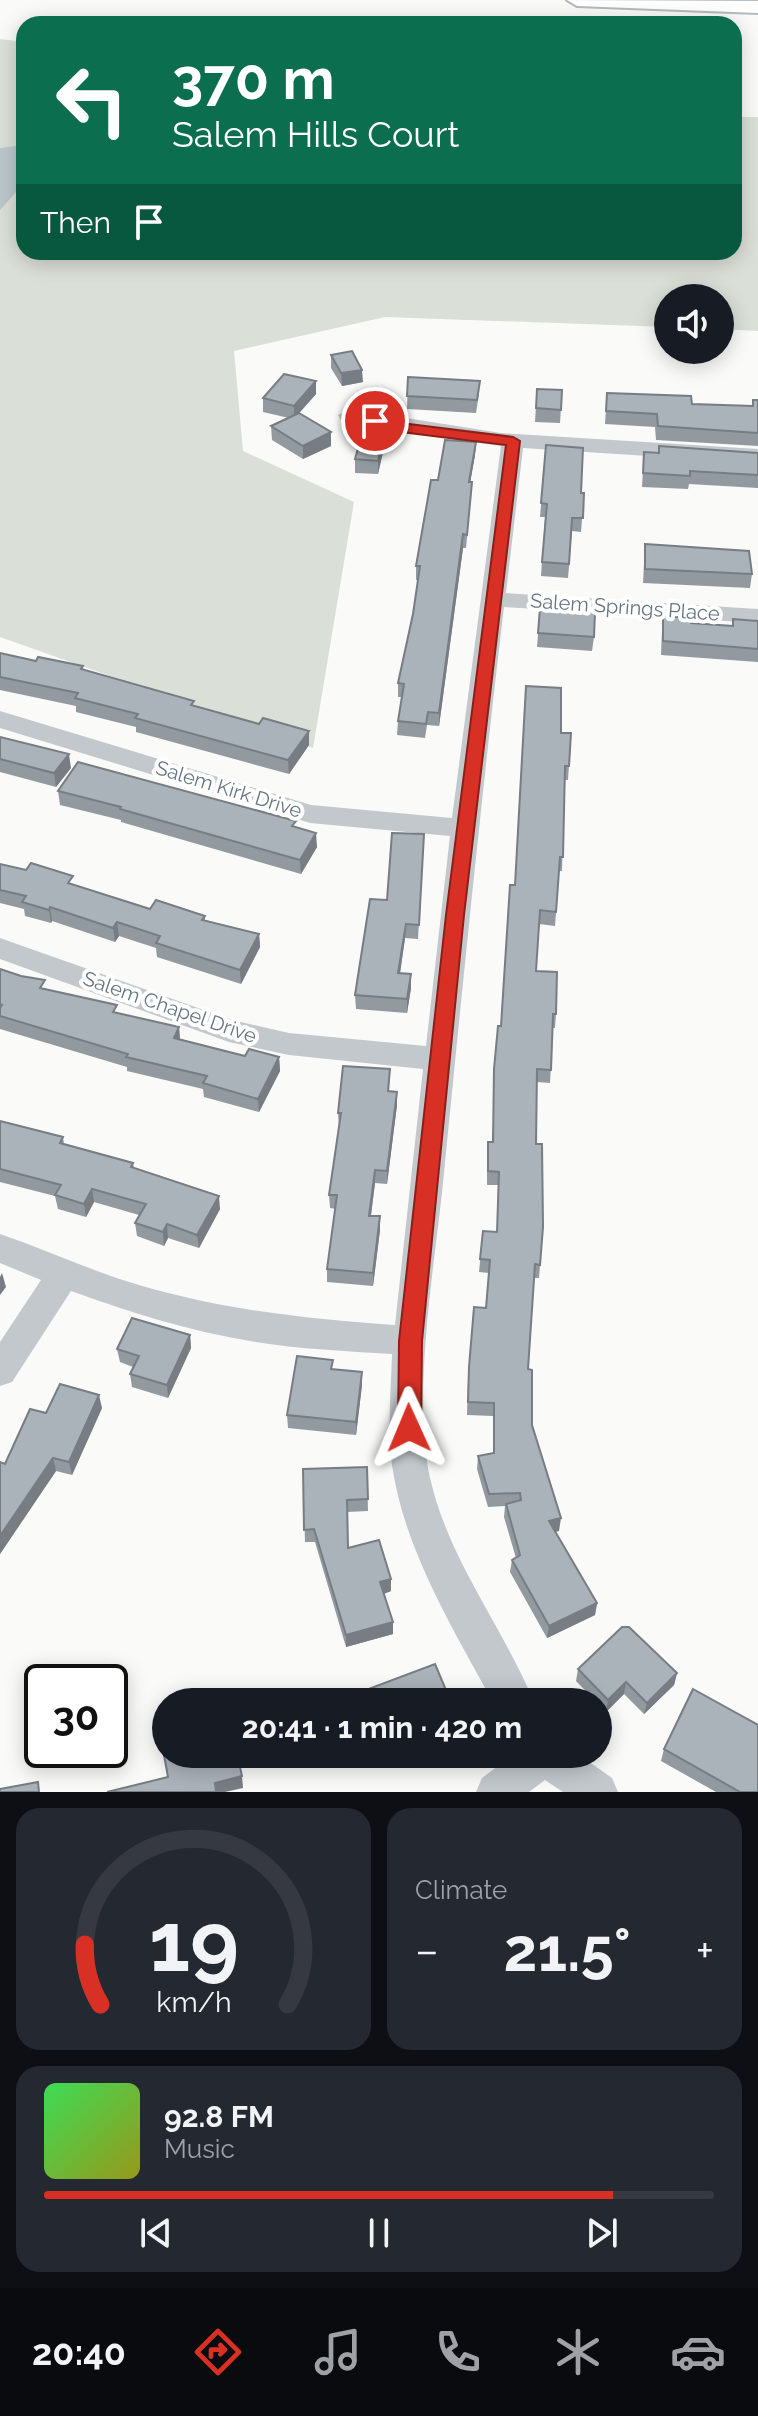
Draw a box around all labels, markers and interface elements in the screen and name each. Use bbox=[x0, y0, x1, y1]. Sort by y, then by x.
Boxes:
text: 370 m bbox=[172, 46, 335, 112]
icon: left bbox=[40, 48, 144, 152]
text: Salem Hills Court bbox=[172, 113, 459, 155]
icon: arrive bbox=[127, 200, 171, 244]
text: Then bbox=[40, 205, 111, 240]
map controls bbox=[654, 284, 734, 364]
button: sound bbox=[654, 284, 734, 364]
pin bbox=[341, 387, 409, 455]
icon: arrive bbox=[353, 399, 397, 443]
street label: Salem Springs Place bbox=[530, 588, 721, 626]
street label: Salem Kirk Drive bbox=[153, 755, 305, 823]
street label: Salem Chapel Drive bbox=[80, 966, 260, 1048]
position arrow bbox=[367, 1386, 451, 1470]
speed limit sign: 30 bbox=[24, 1664, 128, 1768]
text: 20:41 · 1 min · 420 m bbox=[242, 1710, 522, 1745]
text: Climate bbox=[415, 1875, 507, 1905]
text: 19 bbox=[148, 1893, 239, 1990]
text: 21.5° bbox=[504, 1915, 631, 1985]
text: − bbox=[415, 1925, 439, 1976]
text: + bbox=[696, 1925, 714, 1976]
text: km/h bbox=[156, 1985, 231, 2019]
text: 92.8 FM bbox=[164, 2099, 274, 2134]
text: Music bbox=[164, 2134, 235, 2164]
icon: previous bbox=[134, 2211, 178, 2255]
icon: pause bbox=[357, 2211, 401, 2255]
icon: next bbox=[580, 2211, 624, 2255]
icon: directions bbox=[190, 2324, 246, 2380]
icon: music bbox=[310, 2324, 366, 2380]
icon: phone bbox=[430, 2324, 486, 2380]
icon: climate bbox=[550, 2324, 606, 2380]
icon: car bbox=[670, 2324, 726, 2380]
text: 20:40 bbox=[32, 2331, 126, 2373]

